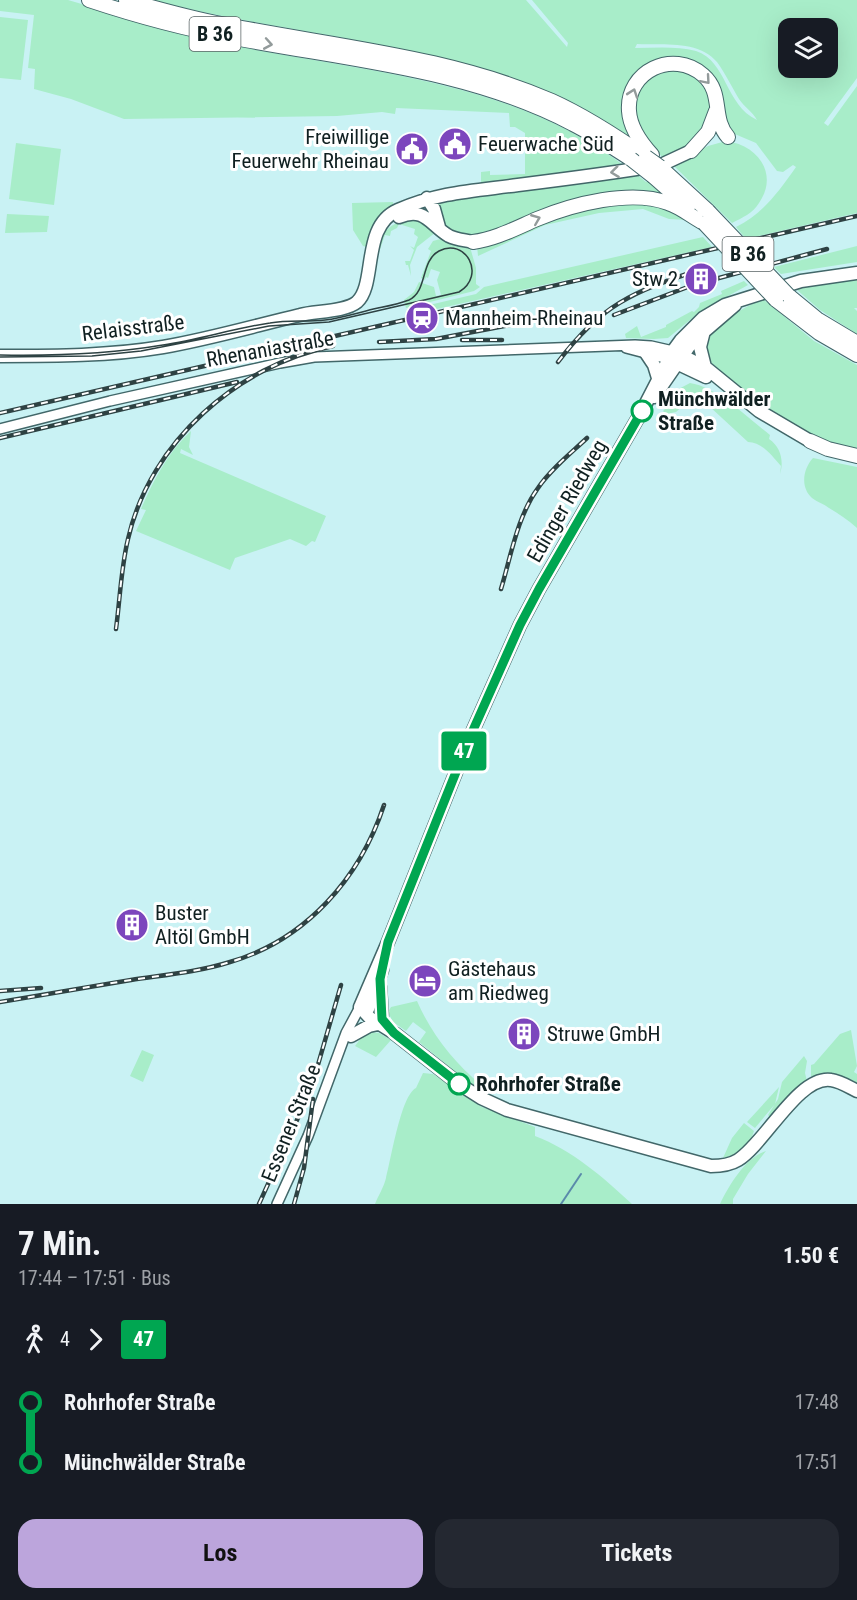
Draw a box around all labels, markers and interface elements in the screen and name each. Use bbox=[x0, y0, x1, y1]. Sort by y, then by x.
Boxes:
road number: B 36 bbox=[190, 17, 240, 51]
map controls bbox=[778, 18, 838, 78]
button: layers bbox=[778, 18, 838, 78]
one-way arrow bbox=[264, 38, 273, 50]
one-way arrow bbox=[699, 73, 710, 84]
one-way arrow bbox=[625, 88, 638, 99]
place label: Freiwillige Feuerwehr Rheinau bbox=[232, 125, 389, 173]
public building icon: Feuerwache Süd bbox=[437, 126, 473, 162]
public building icon: Freiwillige Feuerwehr Rheinau bbox=[394, 131, 430, 167]
place label: Feuerwache Süd bbox=[478, 132, 614, 156]
one-way arrow bbox=[611, 165, 620, 178]
one-way arrow bbox=[531, 214, 541, 227]
road number: B 36 bbox=[722, 237, 774, 271]
building icon: Stw 2 bbox=[683, 261, 719, 297]
place label: Stw 2 bbox=[632, 267, 678, 291]
station icon: Mannheim-Rheinau bbox=[404, 300, 440, 336]
place label: Mannheim-Rheinau bbox=[445, 306, 603, 330]
street label: Relaisstraße bbox=[80, 310, 186, 346]
street label: Rhenaniastraße bbox=[204, 326, 336, 372]
place label: Münchwälder Straße bbox=[658, 387, 771, 435]
marker: Münchwälder Straße bbox=[631, 400, 653, 422]
street label: Edinger Riedweg bbox=[522, 436, 612, 566]
line badge: 47 bbox=[437, 732, 491, 771]
text: 47 bbox=[453, 739, 475, 763]
place label: Buster Altöl GmbH bbox=[155, 901, 250, 949]
building icon: Buster Altöl GmbH bbox=[114, 907, 150, 943]
place label: Gästehaus am Riedweg bbox=[448, 957, 549, 1005]
hotel icon: Gästehaus am Riedweg bbox=[407, 963, 443, 999]
building icon: Struwe GmbH bbox=[506, 1016, 542, 1052]
place label: Struwe GmbH bbox=[547, 1022, 661, 1046]
street label: Essener Straße bbox=[257, 1061, 326, 1185]
place label: Rohrhofer Straße bbox=[476, 1072, 621, 1096]
marker: Rohrhofer Straße bbox=[448, 1073, 470, 1095]
text: 7 Min. bbox=[18, 1224, 101, 1263]
text: 1.50 € bbox=[783, 1243, 839, 1268]
text: 17:44 – 17:51 · Bus bbox=[18, 1266, 171, 1290]
icon: walk bbox=[18, 1323, 51, 1356]
icon: forward bbox=[79, 1323, 112, 1356]
text: 4 bbox=[60, 1327, 70, 1351]
text: 47 bbox=[133, 1327, 154, 1351]
text: Rohrhofer Straße bbox=[64, 1390, 216, 1415]
text: 17:48 bbox=[795, 1390, 839, 1414]
text: Münchwälder Straße bbox=[64, 1450, 246, 1475]
text: 17:51 bbox=[795, 1450, 839, 1474]
button: Los bbox=[18, 1519, 423, 1588]
button: Tickets bbox=[435, 1519, 839, 1588]

